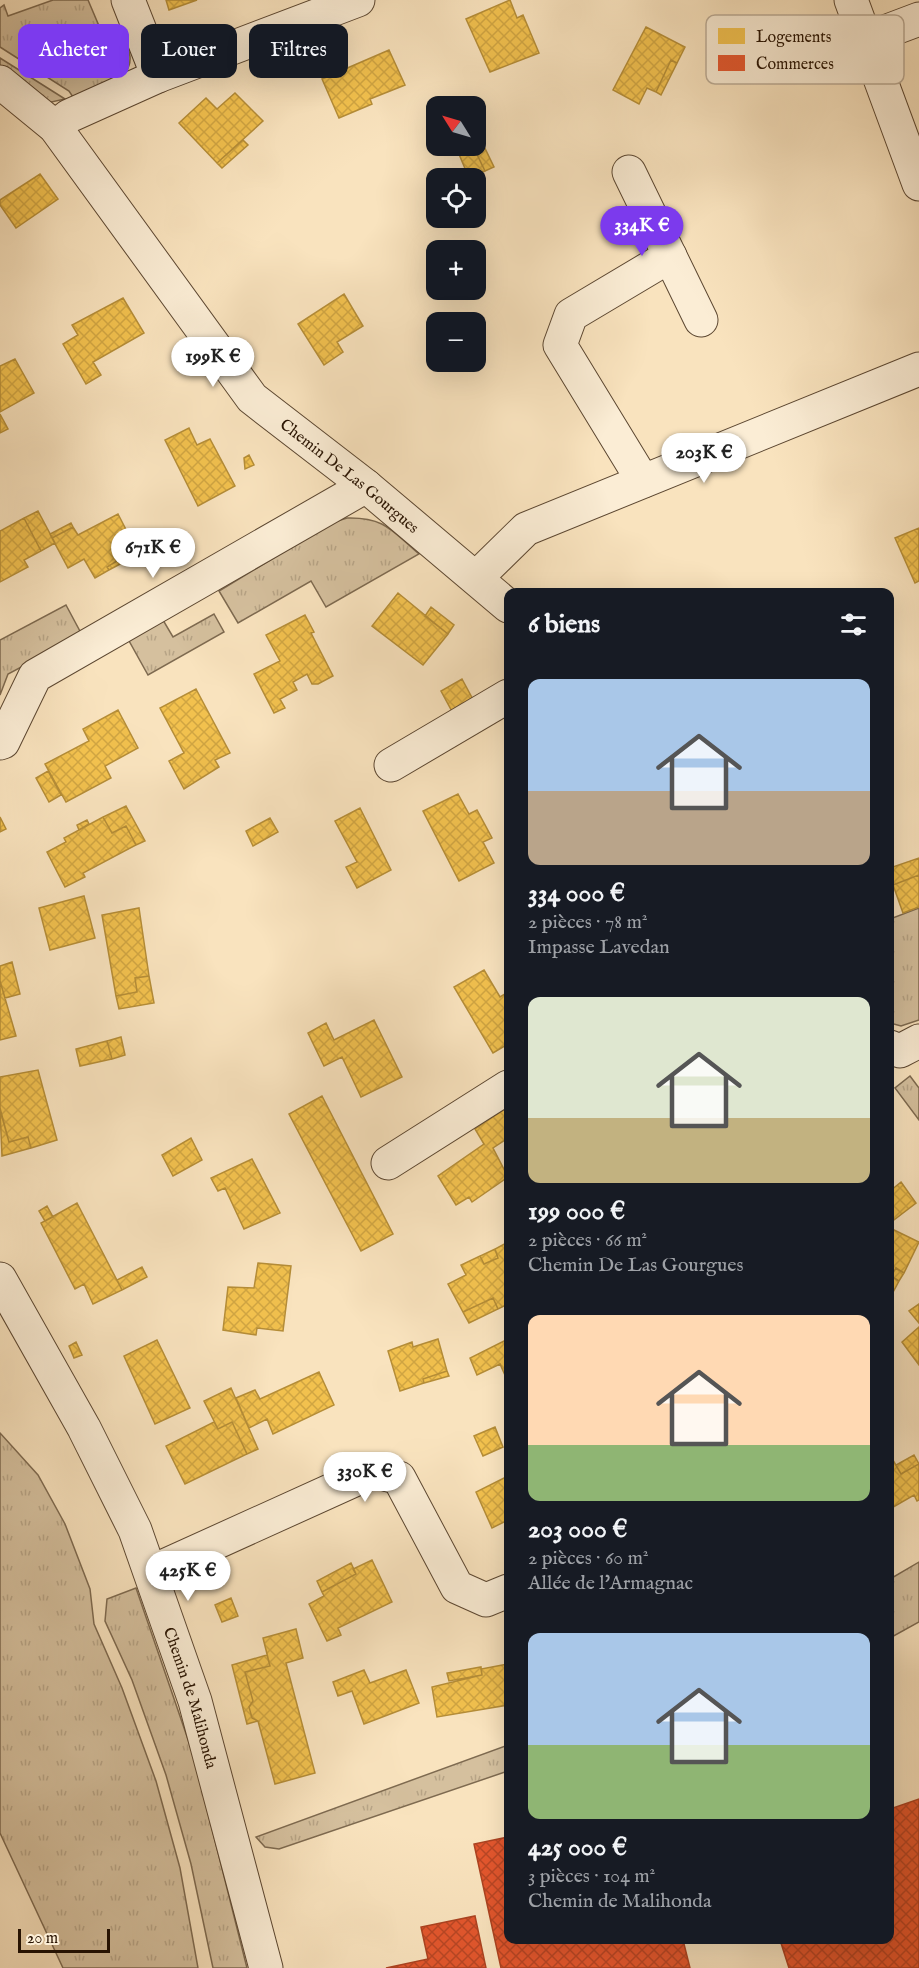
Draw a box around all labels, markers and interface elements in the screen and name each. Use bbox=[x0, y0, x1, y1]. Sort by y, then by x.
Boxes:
legend bbox=[706, 15, 904, 84]
chip: Acheter bbox=[18, 24, 129, 78]
chip: Louer bbox=[141, 24, 237, 78]
chip: Filtres bbox=[249, 24, 348, 78]
text: Logements bbox=[756, 28, 832, 48]
text: Commerces bbox=[756, 55, 834, 75]
north arrow bbox=[426, 96, 486, 156]
map controls bbox=[426, 96, 486, 372]
button: locate bbox=[426, 168, 486, 228]
pin: 334K € bbox=[593, 206, 691, 257]
text: 334K € bbox=[614, 213, 670, 238]
button: + bbox=[426, 240, 486, 300]
button: − bbox=[426, 312, 486, 372]
pin: 199K € bbox=[164, 337, 262, 388]
text: 199K € bbox=[185, 344, 241, 369]
street label: Chemin De Las Gourgues bbox=[275, 415, 423, 539]
pin: 203K € bbox=[655, 433, 753, 484]
text: 203K € bbox=[675, 440, 733, 465]
pin: 671K € bbox=[104, 528, 202, 579]
text: 671K € bbox=[125, 535, 181, 560]
text: 6 biens bbox=[528, 608, 600, 641]
icon: filters bbox=[837, 608, 870, 641]
icon: home bbox=[645, 718, 753, 826]
text: 334 000 € bbox=[528, 877, 625, 910]
text: 2 pièces · 78 m² bbox=[528, 910, 647, 935]
text: Impasse Lavedan bbox=[528, 935, 670, 960]
icon: home bbox=[645, 1036, 753, 1144]
text: 199 000 € bbox=[528, 1195, 625, 1228]
text: 2 pièces · 66 m² bbox=[528, 1228, 647, 1253]
text: Chemin De Las Gourgues bbox=[528, 1253, 744, 1278]
icon: home bbox=[645, 1354, 753, 1462]
pin: 330K € bbox=[316, 1452, 414, 1503]
text: 330K € bbox=[337, 1459, 393, 1484]
text: 203 000 € bbox=[528, 1513, 628, 1546]
text: 2 pièces · 60 m² bbox=[528, 1546, 649, 1571]
pin: 425K € bbox=[139, 1551, 237, 1602]
text: 425K € bbox=[160, 1558, 216, 1583]
text: Allée de l'Armagnac bbox=[528, 1571, 693, 1596]
street label: Chemin de Malihonda bbox=[158, 1625, 221, 1771]
icon: home bbox=[645, 1672, 753, 1780]
text: 425 000 € bbox=[528, 1831, 627, 1864]
text: 3 pièces · 104 m² bbox=[528, 1864, 655, 1889]
text: Chemin de Malihonda bbox=[528, 1889, 712, 1914]
scale bar bbox=[18, 1926, 110, 1954]
text: 20 m bbox=[27, 1929, 58, 1949]

